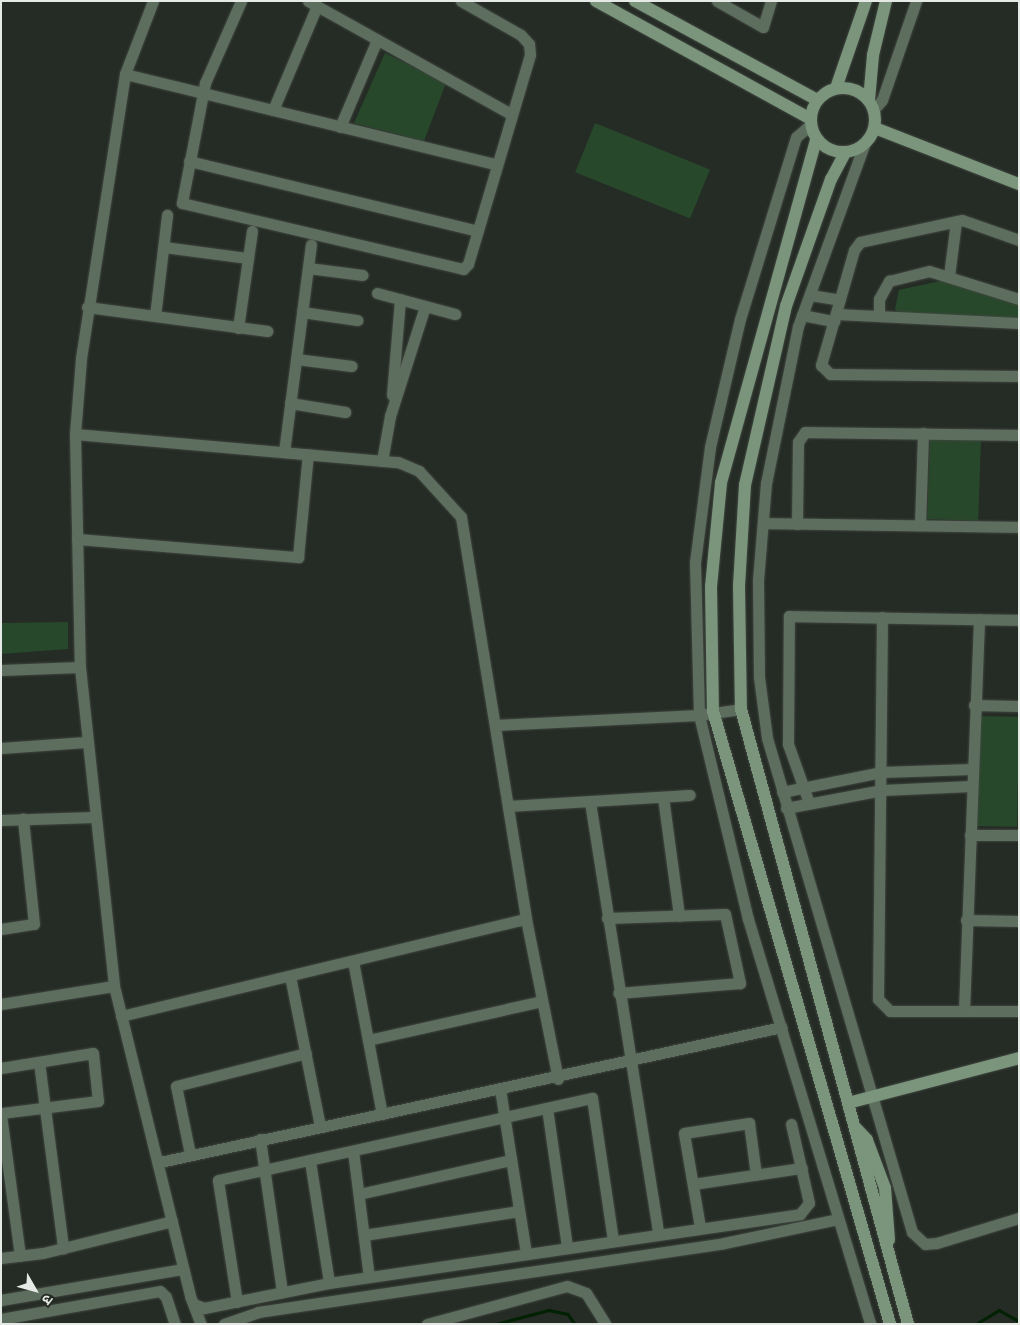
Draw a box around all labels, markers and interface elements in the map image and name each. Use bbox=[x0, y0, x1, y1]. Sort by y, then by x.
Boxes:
north arrow bbox=[10, 1265, 60, 1315]
text: उ bbox=[36, 1290, 57, 1309]

